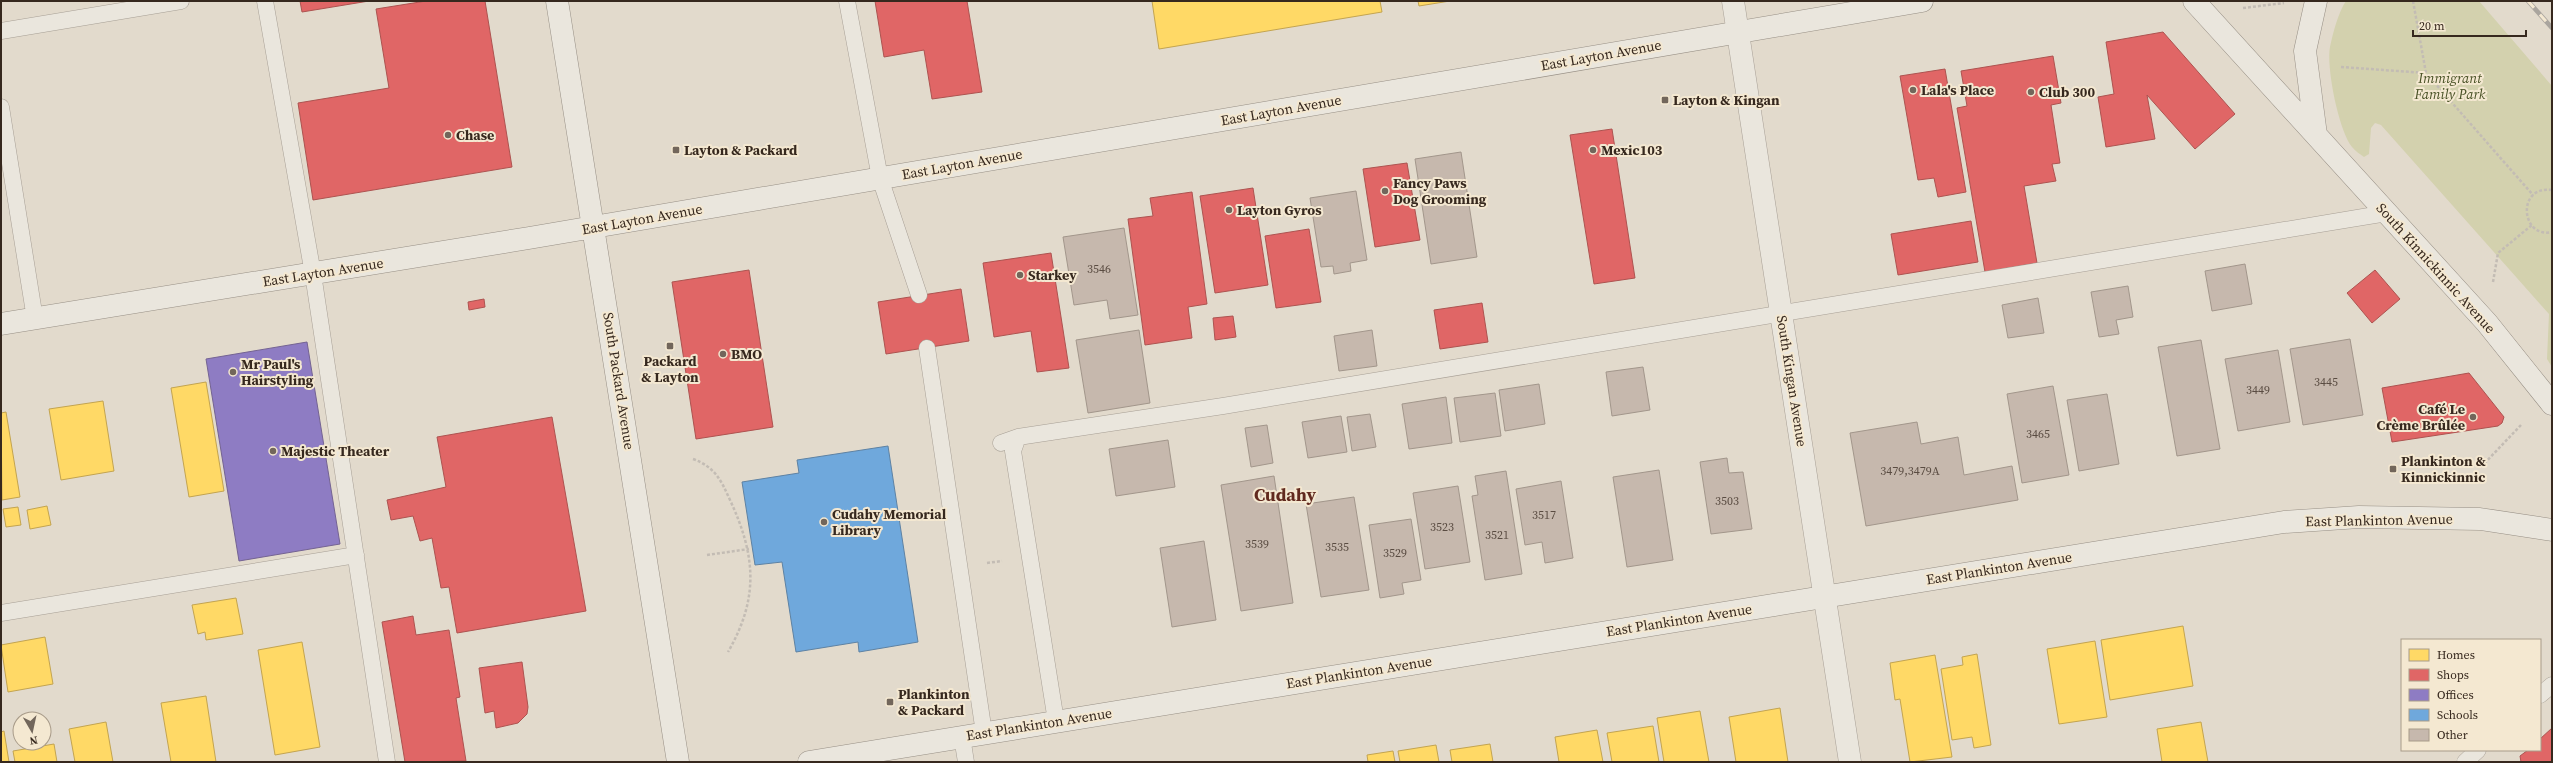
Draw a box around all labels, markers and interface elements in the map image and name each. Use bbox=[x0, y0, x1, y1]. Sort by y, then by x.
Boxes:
scale bar bbox=[2413, 12, 2526, 38]
text: 20 m bbox=[2419, 18, 2445, 34]
street label: East Layton Avenue bbox=[1539, 35, 1663, 75]
park label: Immigrant Family Park bbox=[2414, 68, 2486, 104]
place label: Lala's Place bbox=[1921, 80, 1994, 100]
place label: Club 300 bbox=[2039, 82, 2095, 102]
marker: Lala's Place bbox=[1908, 85, 1918, 95]
marker: Club 300 bbox=[2026, 87, 2036, 97]
street label: East Layton Avenue bbox=[1219, 90, 1343, 130]
place label: Layton & Kingan bbox=[1673, 90, 1780, 110]
marker: Layton & Kingan bbox=[1660, 95, 1670, 105]
place label: Chase bbox=[456, 125, 494, 145]
marker: Chase bbox=[443, 130, 453, 140]
place label: Layton & Packard bbox=[684, 140, 798, 160]
place label: Mexic103 bbox=[1601, 140, 1663, 160]
street label: East Layton Avenue bbox=[900, 144, 1024, 184]
marker: Layton & Packard bbox=[671, 145, 681, 155]
marker: Mexic103 bbox=[1588, 145, 1598, 155]
place label: Fancy Paws Dog Grooming bbox=[1393, 173, 1487, 209]
marker: Fancy Paws Dog Grooming bbox=[1380, 186, 1390, 196]
street label: South Kinnickinnic Avenue bbox=[2372, 198, 2500, 338]
street label: East Layton Avenue bbox=[580, 199, 704, 239]
place label: Layton Gyros bbox=[1237, 200, 1322, 220]
marker: Layton Gyros bbox=[1224, 205, 1234, 215]
street label: East Layton Avenue bbox=[261, 253, 385, 291]
house number: 3546 bbox=[1087, 261, 1111, 277]
place label: Starkey bbox=[1028, 265, 1077, 285]
marker: Starkey bbox=[1015, 270, 1025, 280]
street label: South Packard Avenue bbox=[598, 311, 640, 451]
street label: South Kingan Avenue bbox=[1772, 314, 1812, 448]
marker: Packard & Layton bbox=[665, 341, 675, 351]
place label: BMO bbox=[731, 344, 762, 364]
marker: BMO bbox=[718, 349, 728, 359]
place label: Packard & Layton bbox=[641, 351, 699, 387]
place label: Mr Paul's Hairstyling bbox=[241, 354, 314, 390]
marker: Mr Paul's Hairstyling bbox=[228, 367, 238, 377]
house number: 3445 bbox=[2314, 374, 2338, 390]
house number: 3449 bbox=[2246, 382, 2270, 398]
place label: Café Le Crème Brûlée bbox=[2377, 399, 2465, 435]
marker: Café Le Crème Brûlée bbox=[2468, 412, 2478, 422]
house number: 3465 bbox=[2026, 426, 2050, 442]
place label: Majestic Theater bbox=[281, 441, 390, 461]
marker: Majestic Theater bbox=[268, 446, 278, 456]
place label: Plankinton & Kinnickinnic bbox=[2401, 451, 2486, 487]
house number: 3479,3479A bbox=[1880, 463, 1940, 479]
marker: Plankinton & Kinnickinnic bbox=[2388, 464, 2398, 474]
district label: Cudahy bbox=[1254, 482, 1316, 507]
house number: 3503 bbox=[1715, 493, 1739, 509]
place label: Cudahy Memorial Library bbox=[832, 504, 947, 540]
house number: 3517 bbox=[1532, 507, 1556, 523]
street label: East Plankinton Avenue bbox=[2305, 509, 2453, 531]
marker: Cudahy Memorial Library bbox=[819, 517, 829, 527]
house number: 3523 bbox=[1430, 519, 1454, 535]
house number: 3521 bbox=[1485, 527, 1509, 543]
house number: 3539 bbox=[1245, 536, 1269, 552]
house number: 3535 bbox=[1325, 539, 1349, 555]
house number: 3529 bbox=[1383, 545, 1407, 561]
street label: East Plankinton Avenue bbox=[1925, 547, 2073, 589]
street label: East Plankinton Avenue bbox=[1605, 599, 1753, 641]
legend bbox=[2401, 639, 2541, 751]
text: Homes bbox=[2437, 647, 2475, 663]
street label: East Plankinton Avenue bbox=[1285, 651, 1433, 693]
text: Shops bbox=[2437, 667, 2469, 683]
place label: Plankinton & Packard bbox=[898, 684, 970, 720]
text: Offices bbox=[2437, 687, 2474, 703]
marker: Plankinton & Packard bbox=[885, 697, 895, 707]
street label: East Plankinton Avenue bbox=[965, 703, 1113, 745]
text: Schools bbox=[2437, 707, 2478, 723]
north arrow bbox=[12, 711, 52, 751]
text: Other bbox=[2437, 727, 2468, 743]
text: N bbox=[28, 732, 39, 748]

